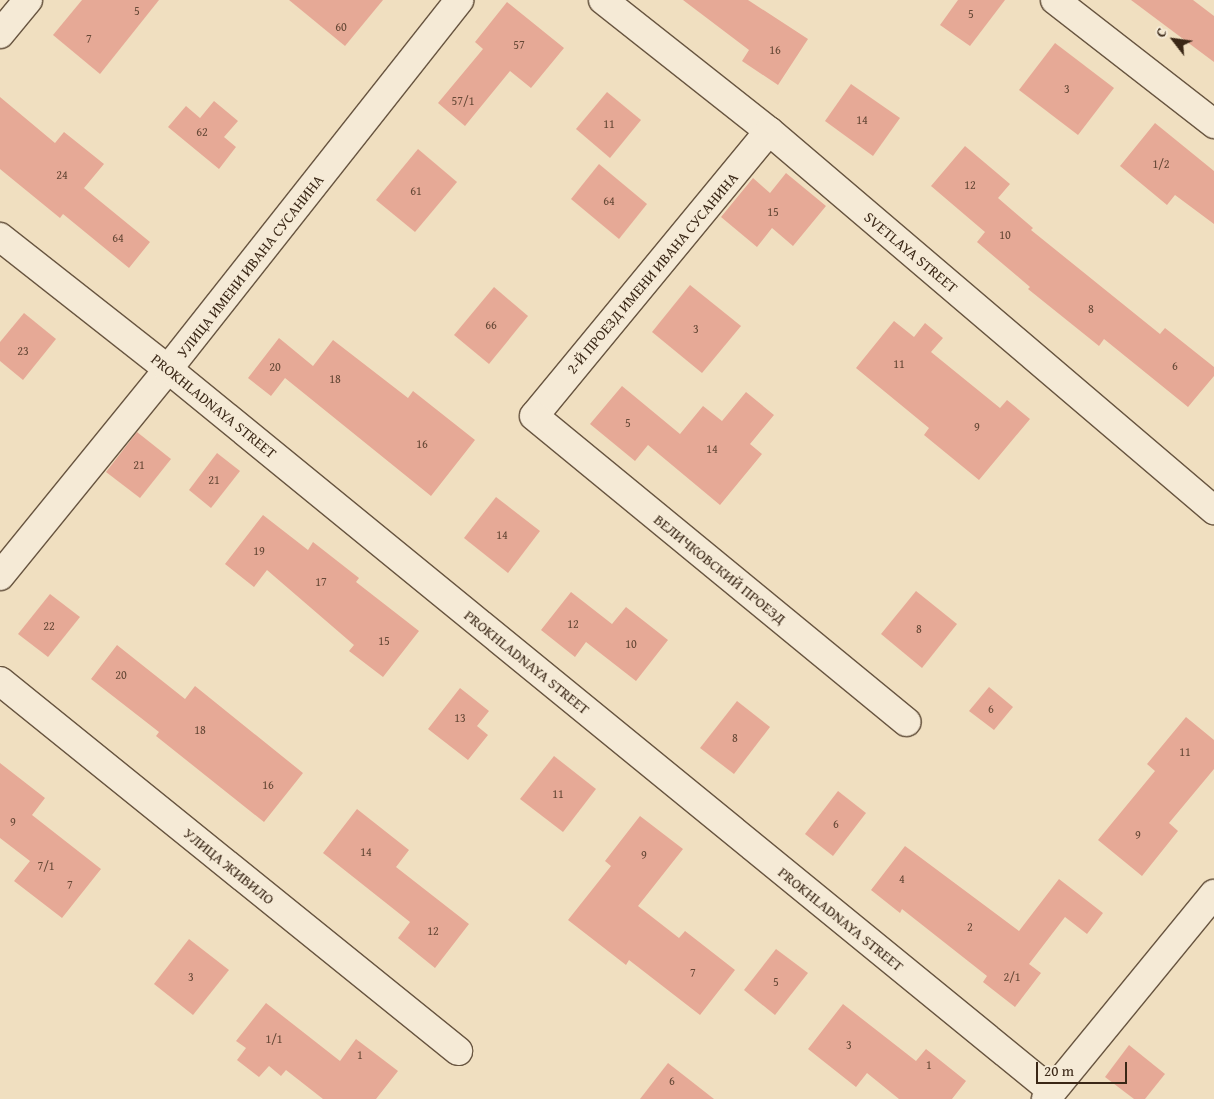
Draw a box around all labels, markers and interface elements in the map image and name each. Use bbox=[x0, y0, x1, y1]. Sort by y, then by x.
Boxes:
house number: 5 bbox=[134, 4, 140, 18]
house number: 5 bbox=[968, 7, 974, 21]
north arrow bbox=[1149, 15, 1199, 65]
house number: 60 bbox=[335, 20, 347, 34]
text: С bbox=[1150, 24, 1172, 41]
house number: 7 bbox=[86, 32, 92, 46]
house number: 57 bbox=[513, 38, 525, 52]
house number: 16 bbox=[769, 43, 781, 57]
house number: 3 bbox=[1064, 82, 1070, 96]
house number: 57/1 bbox=[452, 94, 474, 108]
house number: 14 bbox=[856, 113, 868, 127]
house number: 11 bbox=[603, 117, 615, 131]
house number: 62 bbox=[196, 125, 208, 139]
house number: 1/2 bbox=[1152, 157, 1170, 171]
house number: 24 bbox=[56, 168, 68, 182]
street label: 2-Й ПРОЕЗД ИМЕНИ ИВАНА СУСАНИНА bbox=[562, 169, 742, 377]
street label: УЛИЦА ИМЕНИ ИВАНА СУСАНИНА bbox=[173, 171, 327, 361]
house number: 12 bbox=[964, 178, 976, 192]
house number: 61 bbox=[410, 184, 422, 198]
house number: 64 bbox=[603, 194, 615, 208]
house number: 15 bbox=[767, 205, 779, 219]
street label: SVETLAYA STREET bbox=[861, 208, 961, 296]
house number: 10 bbox=[999, 228, 1011, 242]
house number: 64 bbox=[112, 231, 124, 245]
house number: 8 bbox=[1088, 302, 1094, 316]
house number: 66 bbox=[485, 318, 497, 332]
house number: 3 bbox=[693, 322, 699, 336]
house number: 23 bbox=[17, 344, 29, 358]
street label: PROKHLADNAYA STREET bbox=[148, 350, 280, 462]
house number: 11 bbox=[893, 357, 905, 371]
house number: 6 bbox=[1172, 359, 1178, 373]
house number: 20 bbox=[269, 360, 281, 374]
house number: 18 bbox=[329, 372, 341, 386]
house number: 5 bbox=[625, 416, 631, 430]
house number: 9 bbox=[974, 420, 980, 434]
house number: 16 bbox=[416, 437, 428, 451]
house number: 14 bbox=[706, 442, 718, 456]
house number: 21 bbox=[133, 458, 145, 472]
house number: 21 bbox=[208, 473, 220, 487]
street label: ВЕЛИЧКОВСКИЙ ПРОЕЗД bbox=[650, 510, 790, 628]
house number: 14 bbox=[496, 528, 508, 542]
house number: 19 bbox=[253, 544, 265, 558]
house number: 17 bbox=[315, 575, 327, 589]
street label: PROKHLADNAYA STREET bbox=[461, 606, 593, 718]
house number: 12 bbox=[567, 617, 579, 631]
house number: 22 bbox=[43, 619, 55, 633]
house number: 8 bbox=[916, 622, 922, 636]
house number: 15 bbox=[378, 634, 390, 648]
house number: 10 bbox=[625, 637, 637, 651]
house number: 20 bbox=[115, 668, 127, 682]
house number: 6 bbox=[988, 702, 994, 716]
house number: 13 bbox=[454, 711, 466, 725]
house number: 18 bbox=[194, 723, 206, 737]
house number: 8 bbox=[732, 731, 738, 745]
house number: 11 bbox=[1179, 745, 1191, 759]
house number: 16 bbox=[262, 778, 274, 792]
house number: 11 bbox=[552, 787, 564, 801]
house number: 9 bbox=[10, 815, 16, 829]
house number: 6 bbox=[833, 817, 839, 831]
street label: УЛИЦА ЖИВИЛО bbox=[180, 824, 278, 908]
house number: 9 bbox=[1135, 828, 1141, 842]
house number: 14 bbox=[360, 845, 372, 859]
house number: 9 bbox=[641, 848, 647, 862]
house number: 7/1 bbox=[37, 859, 55, 873]
street label: PROKHLADNAYA STREET bbox=[775, 863, 907, 975]
house number: 4 bbox=[899, 872, 905, 886]
house number: 7 bbox=[67, 878, 73, 892]
house number: 2 bbox=[967, 920, 973, 934]
house number: 12 bbox=[427, 924, 439, 938]
house number: 7 bbox=[690, 966, 696, 980]
house number: 3 bbox=[188, 970, 194, 984]
house number: 2/1 bbox=[1003, 970, 1021, 984]
house number: 5 bbox=[773, 975, 779, 989]
house number: 1/1 bbox=[265, 1032, 283, 1046]
house number: 3 bbox=[846, 1038, 852, 1052]
house number: 1 bbox=[357, 1048, 363, 1062]
scale bar bbox=[1039, 1052, 1130, 1084]
house number: 1 bbox=[926, 1058, 932, 1072]
text: 20 m bbox=[1044, 1060, 1074, 1081]
house number: 6 bbox=[669, 1074, 675, 1088]

